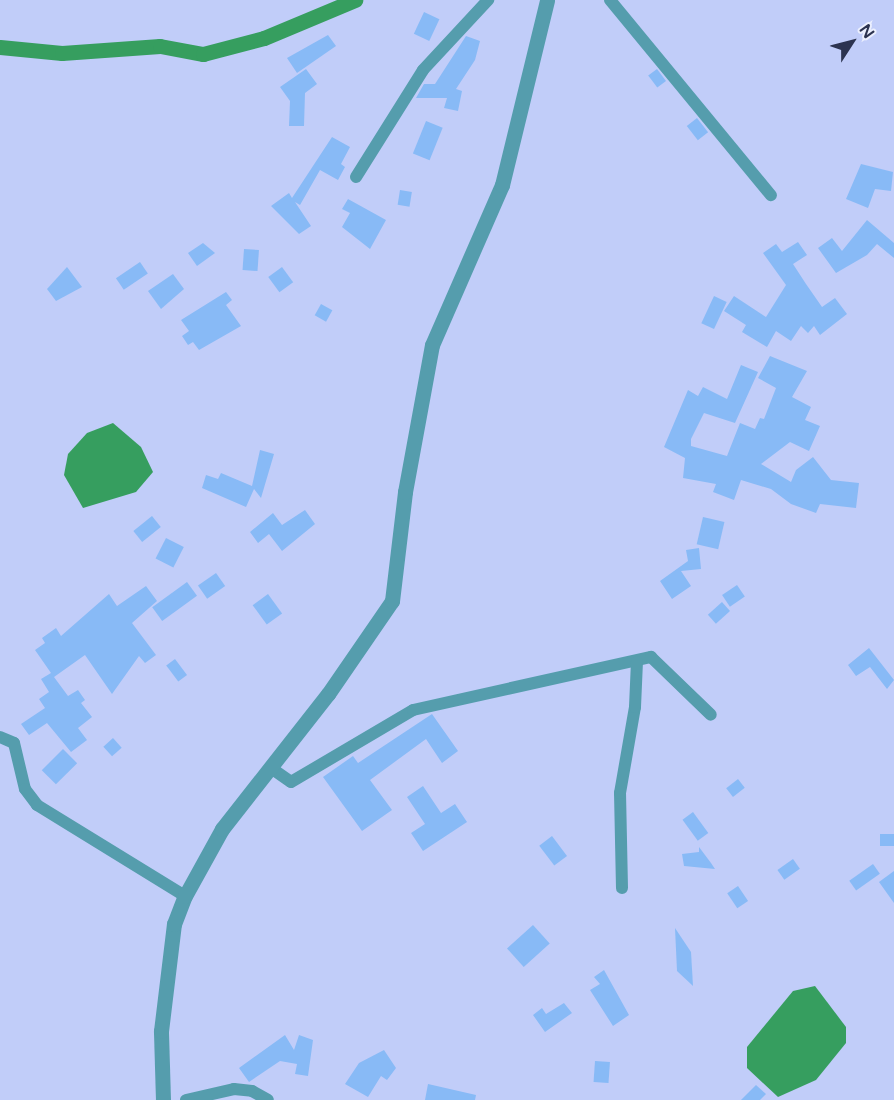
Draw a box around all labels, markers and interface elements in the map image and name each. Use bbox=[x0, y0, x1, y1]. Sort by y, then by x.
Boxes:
north arrow bbox=[822, 12, 882, 72]
text: N bbox=[855, 20, 878, 42]

